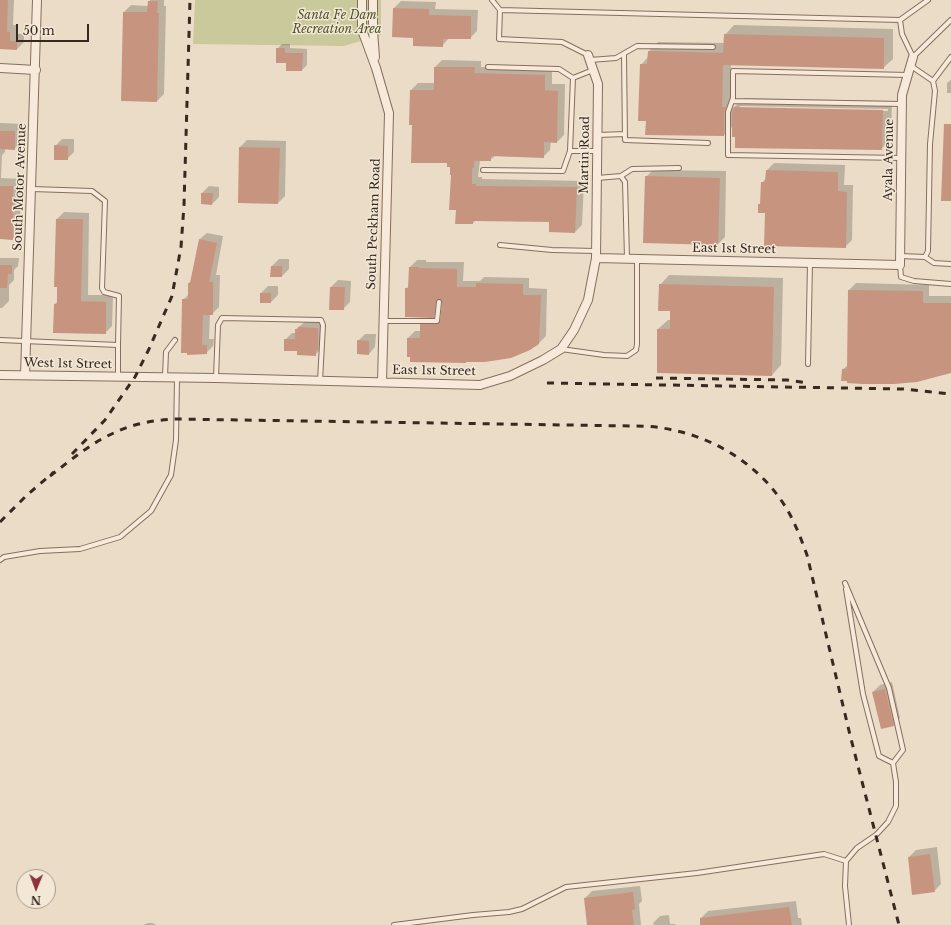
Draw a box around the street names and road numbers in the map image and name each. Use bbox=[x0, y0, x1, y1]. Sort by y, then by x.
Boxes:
street label: Martin Road bbox=[577, 116, 593, 194]
street label: Ayala Avenue bbox=[881, 119, 897, 201]
street label: South Motor Avenue bbox=[11, 123, 29, 251]
street label: South Peckham Road bbox=[365, 158, 383, 290]
street label: East 1st Street bbox=[692, 241, 776, 257]
street label: West 1st Street bbox=[24, 356, 112, 372]
street label: East 1st Street bbox=[392, 363, 476, 379]

